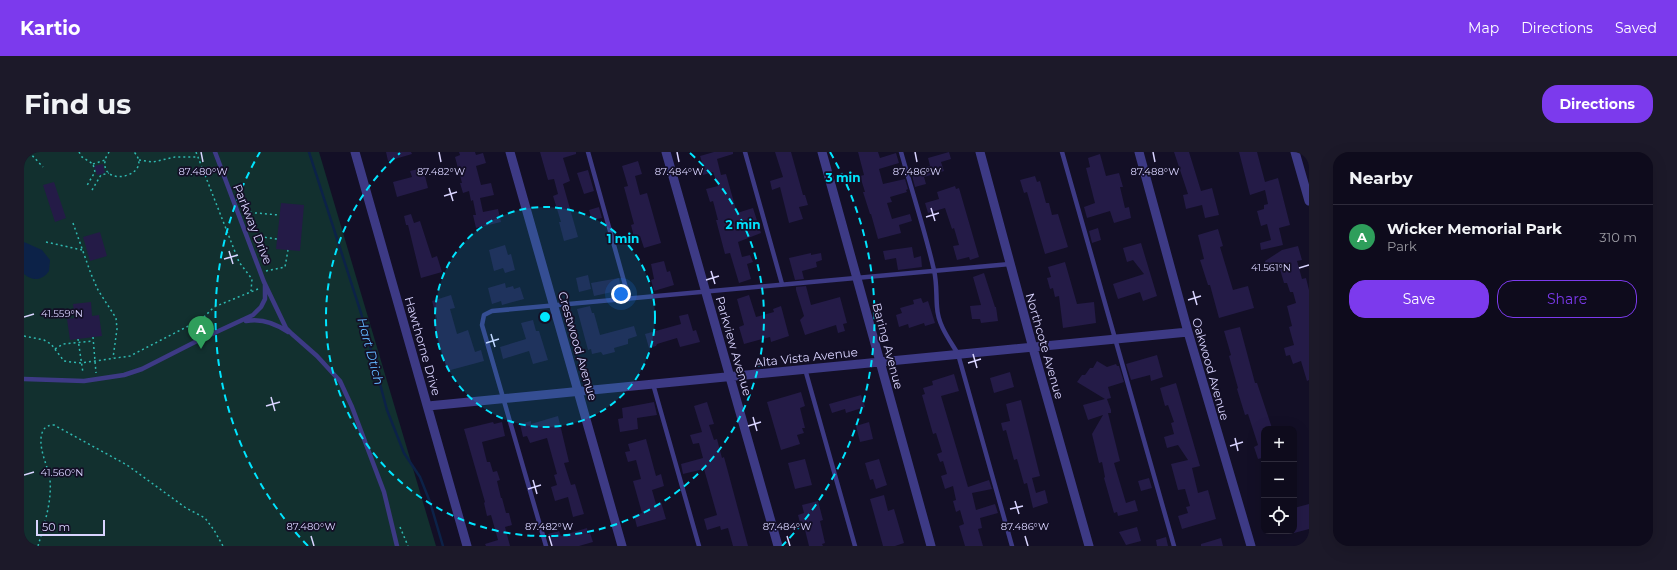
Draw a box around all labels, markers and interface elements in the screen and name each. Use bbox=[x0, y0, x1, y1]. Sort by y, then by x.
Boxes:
text: Kartio bbox=[20, 17, 80, 40]
text: Map bbox=[1468, 19, 1499, 37]
text: Directions bbox=[1521, 19, 1593, 37]
text: Saved bbox=[1615, 19, 1657, 37]
button: Directions bbox=[1542, 85, 1653, 123]
text: Find us bbox=[24, 87, 131, 121]
text: 87.480°W bbox=[178, 165, 228, 178]
text: 87.482°W bbox=[417, 165, 465, 178]
text: 87.484°W bbox=[655, 165, 703, 178]
text: 87.486°W bbox=[893, 165, 941, 178]
text: 87.488°W bbox=[1131, 165, 1179, 178]
text: Nearby bbox=[1349, 168, 1413, 188]
text: 3 min bbox=[825, 170, 861, 185]
street label: Parkway Drive bbox=[230, 182, 276, 266]
text: 2 min bbox=[726, 217, 760, 232]
text: Wicker Memorial Park bbox=[1387, 219, 1562, 238]
text: A bbox=[1357, 229, 1367, 245]
text: 310 m bbox=[1599, 229, 1637, 245]
text: 1 min bbox=[607, 231, 639, 246]
text: Park bbox=[1387, 238, 1417, 254]
text: 41.561°N bbox=[1251, 261, 1291, 274]
button: Save bbox=[1349, 280, 1489, 318]
button: Share bbox=[1497, 280, 1637, 318]
your location bbox=[611, 284, 631, 304]
street label: Crestwood Avenue bbox=[555, 290, 601, 402]
street label: Northcote Avenue bbox=[1023, 291, 1067, 401]
street label: Parkview Avenue bbox=[713, 294, 755, 398]
street label: Hawthorne Drive bbox=[402, 295, 444, 397]
street label: Baring Avenue bbox=[869, 301, 907, 391]
text: 41.559°N bbox=[41, 307, 83, 320]
centre of rings bbox=[538, 310, 552, 324]
pin: A bbox=[188, 316, 214, 349]
water label: Hart Dtich bbox=[354, 316, 388, 386]
street label: Oakwood Avenue bbox=[1189, 316, 1233, 422]
street label: Alta Vista Avenue bbox=[754, 344, 858, 370]
map controls bbox=[1261, 426, 1297, 534]
button: + bbox=[1261, 426, 1297, 462]
button: − bbox=[1261, 462, 1297, 498]
text: 41.560°N bbox=[41, 466, 83, 479]
button: locate bbox=[1261, 498, 1297, 534]
scale bar bbox=[36, 518, 105, 537]
text: 50 m bbox=[42, 520, 70, 534]
text: 87.480°W bbox=[286, 520, 336, 533]
text: 87.482°W bbox=[525, 520, 573, 533]
text: 87.484°W bbox=[763, 520, 811, 533]
text: 87.486°W bbox=[1001, 520, 1049, 533]

